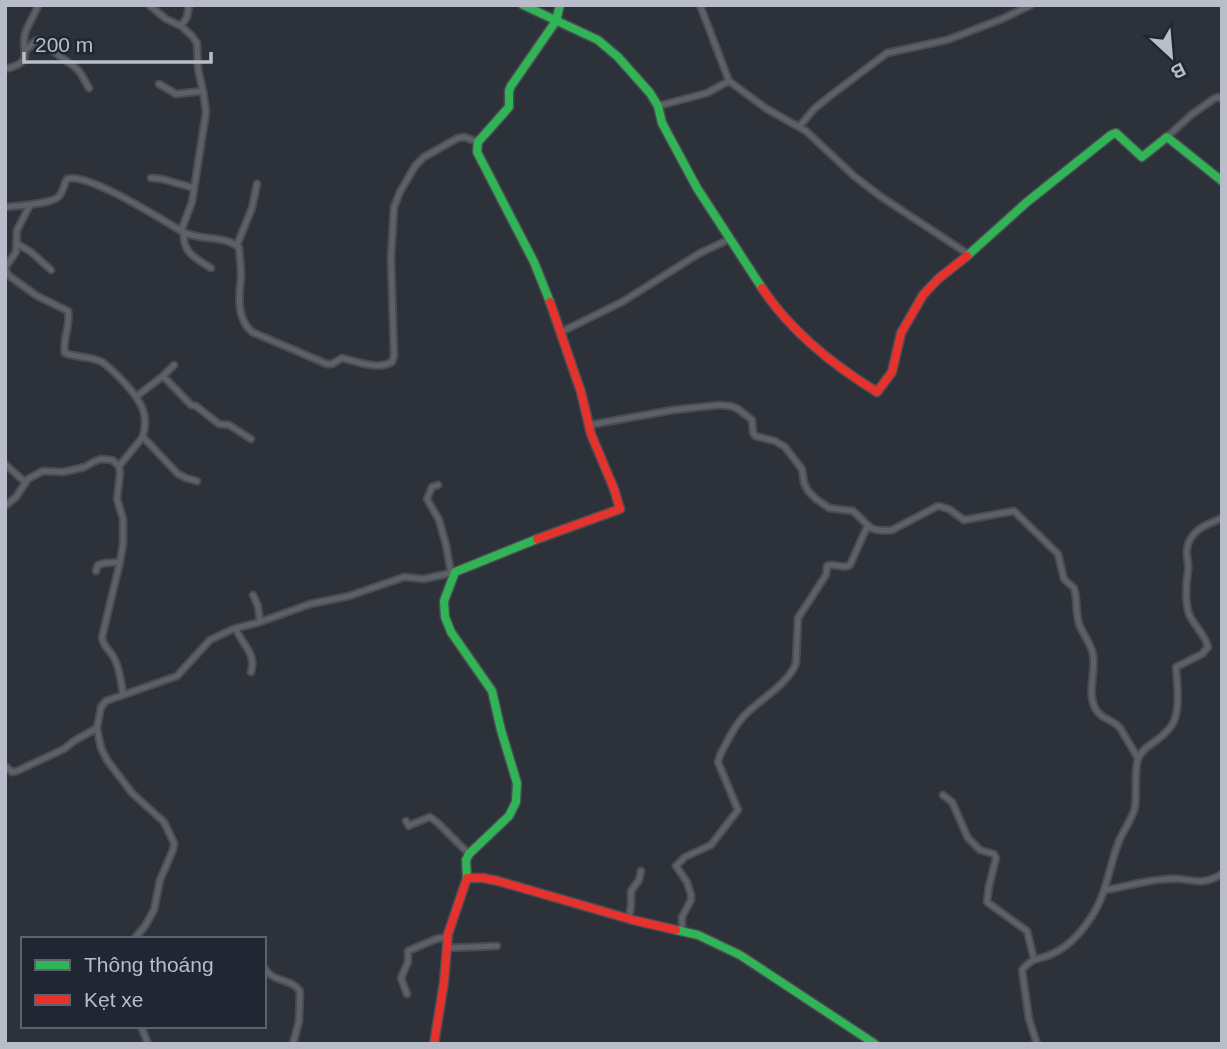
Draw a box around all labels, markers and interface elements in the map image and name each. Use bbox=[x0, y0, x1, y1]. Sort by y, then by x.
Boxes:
scale bar bbox=[24, 21, 212, 65]
north arrow bbox=[1136, 21, 1206, 91]
text: 200 m bbox=[35, 33, 93, 56]
text: B bbox=[1167, 58, 1189, 83]
legend bbox=[21, 937, 266, 1028]
text: Thông thoáng bbox=[84, 953, 214, 976]
text: Kẹt xe bbox=[84, 988, 144, 1011]

